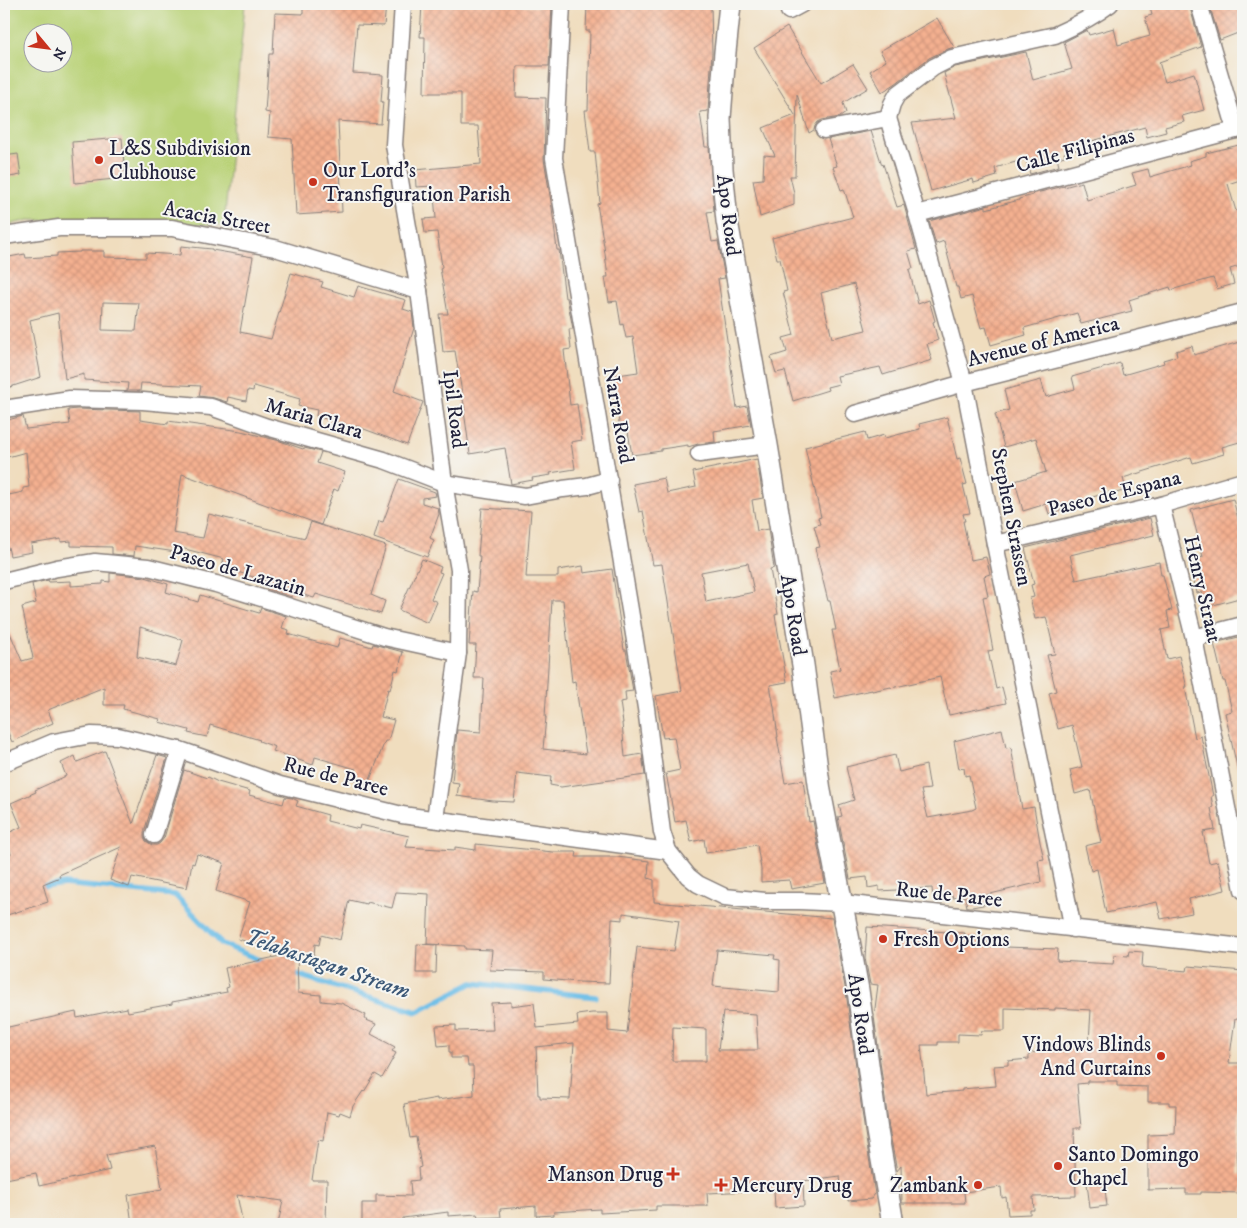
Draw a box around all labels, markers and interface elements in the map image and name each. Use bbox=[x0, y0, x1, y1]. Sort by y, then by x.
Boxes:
north arrow bbox=[22, 22, 72, 72]
text: N bbox=[48, 44, 69, 64]
street label: Calle Filipinas bbox=[1013, 123, 1137, 179]
place label: L&S Subdivision Clubhouse bbox=[109, 136, 251, 186]
marker: L&S Subdivision Clubhouse bbox=[93, 154, 105, 166]
place label: Our Lord's Transfiguration Parish bbox=[323, 158, 511, 208]
street label: Apo Road bbox=[710, 173, 746, 258]
marker: Our Lord's Transfiguration Parish bbox=[307, 176, 319, 188]
street label: Acacia Street bbox=[161, 196, 273, 240]
street label: Avenue of America bbox=[965, 311, 1122, 373]
street label: Narra Road bbox=[597, 365, 639, 466]
street label: Ipil Road bbox=[436, 368, 472, 450]
street label: Maria Clara bbox=[262, 393, 366, 445]
street label: Stephen Strassen bbox=[985, 446, 1037, 588]
street label: Paseo de Espana bbox=[1045, 465, 1184, 523]
street label: Henry Straat bbox=[1177, 533, 1227, 646]
street label: Paseo de Lazatin bbox=[167, 539, 309, 603]
street label: Apo Road bbox=[774, 573, 812, 658]
street label: Rue de Paree bbox=[281, 751, 391, 803]
street label: Rue de Paree bbox=[894, 876, 1004, 914]
water label: Telabastagan Stream bbox=[242, 924, 414, 1005]
place label: Fresh Options bbox=[893, 927, 1010, 953]
marker: Fresh Options bbox=[877, 933, 889, 945]
street label: Apo Road bbox=[841, 972, 879, 1057]
place label: Vindows Blinds And Curtains bbox=[1022, 1032, 1151, 1082]
marker: Vindows Blinds And Curtains bbox=[1155, 1050, 1167, 1062]
place label: Santo Domingo Chapel bbox=[1068, 1142, 1199, 1192]
marker: Santo Domingo Chapel bbox=[1052, 1160, 1064, 1172]
place label: Manson Drug bbox=[547, 1162, 664, 1188]
marker: Manson Drug bbox=[667, 1168, 679, 1180]
place label: Mercury Drug bbox=[731, 1173, 852, 1199]
place label: Zambank bbox=[890, 1173, 969, 1199]
marker: Mercury Drug bbox=[715, 1179, 727, 1191]
marker: Zambank bbox=[972, 1179, 984, 1191]

